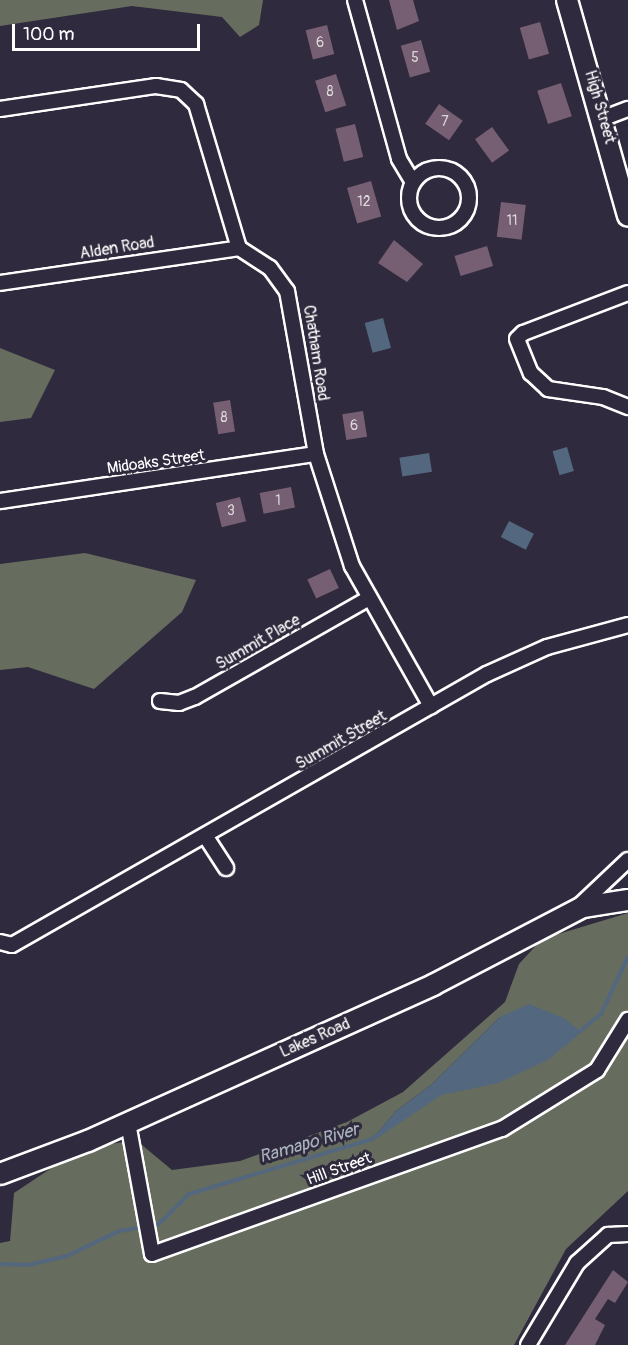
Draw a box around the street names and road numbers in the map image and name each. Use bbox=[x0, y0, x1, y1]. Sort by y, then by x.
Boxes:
street label: High Street bbox=[580, 68, 620, 146]
street label: Alden Road bbox=[78, 233, 156, 263]
street label: Chatham Road bbox=[299, 304, 333, 402]
street label: Midoaks Street bbox=[106, 446, 206, 478]
street label: Summit Place bbox=[212, 610, 304, 674]
street label: Summit Street bbox=[292, 706, 390, 774]
street label: Lakes Road bbox=[277, 1014, 353, 1062]
street label: Hill Street bbox=[304, 1148, 374, 1190]

